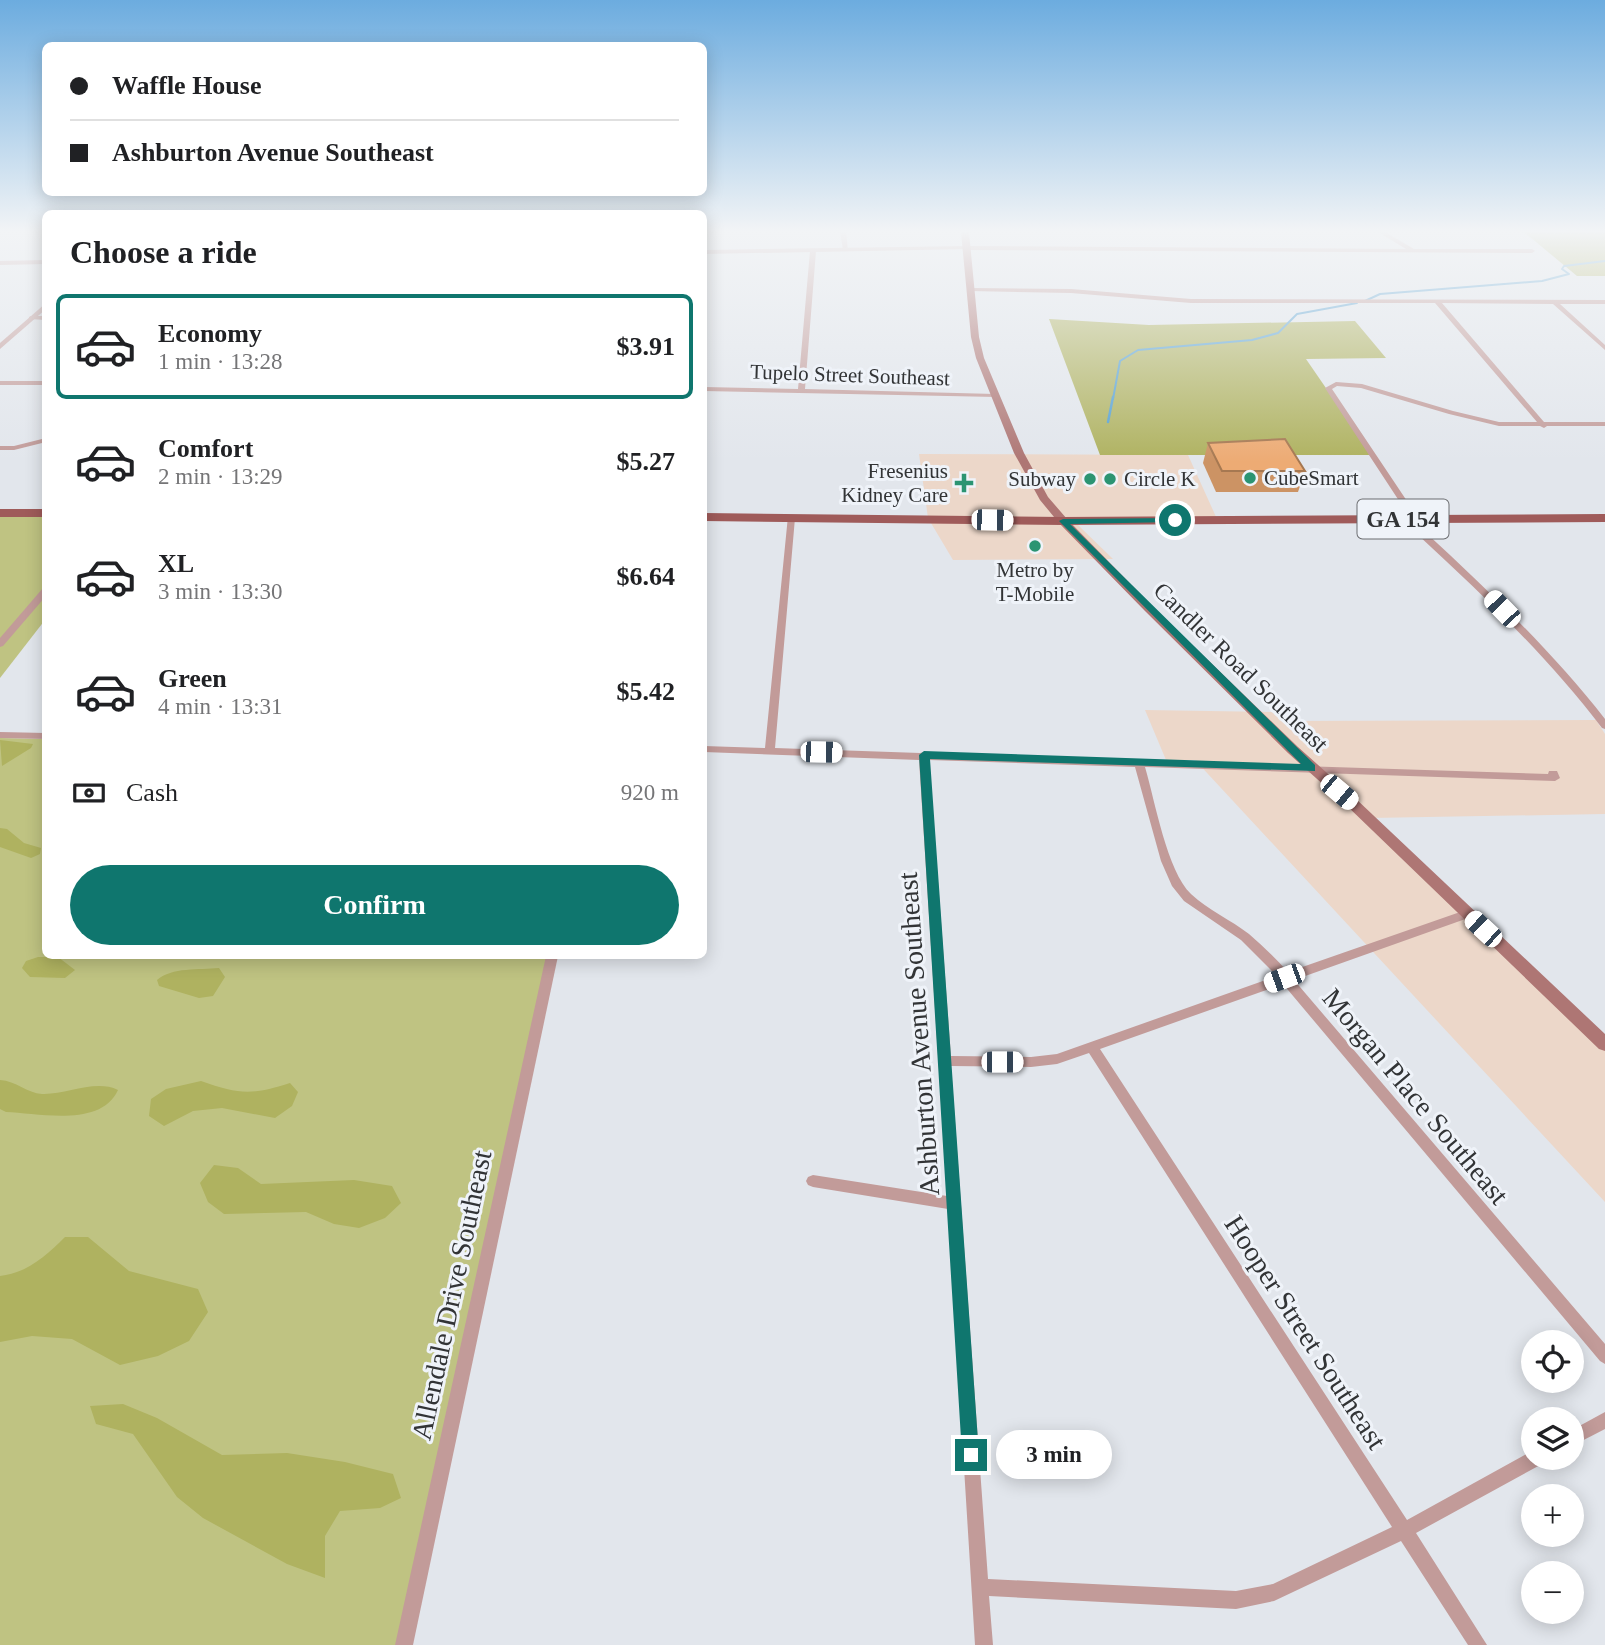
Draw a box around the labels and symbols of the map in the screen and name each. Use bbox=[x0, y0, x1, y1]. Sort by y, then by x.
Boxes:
street label: Tupelo Street Southeast bbox=[750, 360, 950, 390]
place label: Fresenius Kidney Care bbox=[841, 459, 948, 507]
place label: CubeSmart bbox=[1264, 466, 1359, 490]
place label: Subway bbox=[1008, 467, 1076, 491]
place label: Circle K bbox=[1124, 467, 1196, 491]
marker: CubeSmart bbox=[1242, 470, 1258, 486]
marker: Subway bbox=[1082, 471, 1098, 487]
marker: Circle K bbox=[1102, 471, 1118, 487]
marker: Fresenius Kidney Care bbox=[954, 473, 974, 493]
road number: GA 154 bbox=[1358, 499, 1448, 538]
route start bbox=[1159, 504, 1191, 536]
car bbox=[971, 509, 1014, 531]
marker: Metro by T-Mobile bbox=[1027, 538, 1043, 554]
place label: Metro by T-Mobile bbox=[996, 558, 1074, 606]
street label: Candler Road Southeast bbox=[1149, 577, 1334, 757]
car bbox=[1480, 587, 1525, 631]
car bbox=[800, 741, 843, 763]
car bbox=[1317, 770, 1362, 814]
street label: Ashburton Avenue Southeast bbox=[892, 871, 945, 1197]
car bbox=[1461, 907, 1506, 951]
car bbox=[1261, 961, 1308, 995]
street label: Morgan Place Southeast bbox=[1316, 982, 1515, 1211]
car bbox=[982, 1052, 1024, 1073]
street label: Allendale Drive Southeast bbox=[406, 1147, 497, 1443]
street label: Hooper Street Southeast bbox=[1218, 1210, 1393, 1455]
callout: 3 min bbox=[996, 1430, 1111, 1480]
route end bbox=[955, 1439, 987, 1471]

